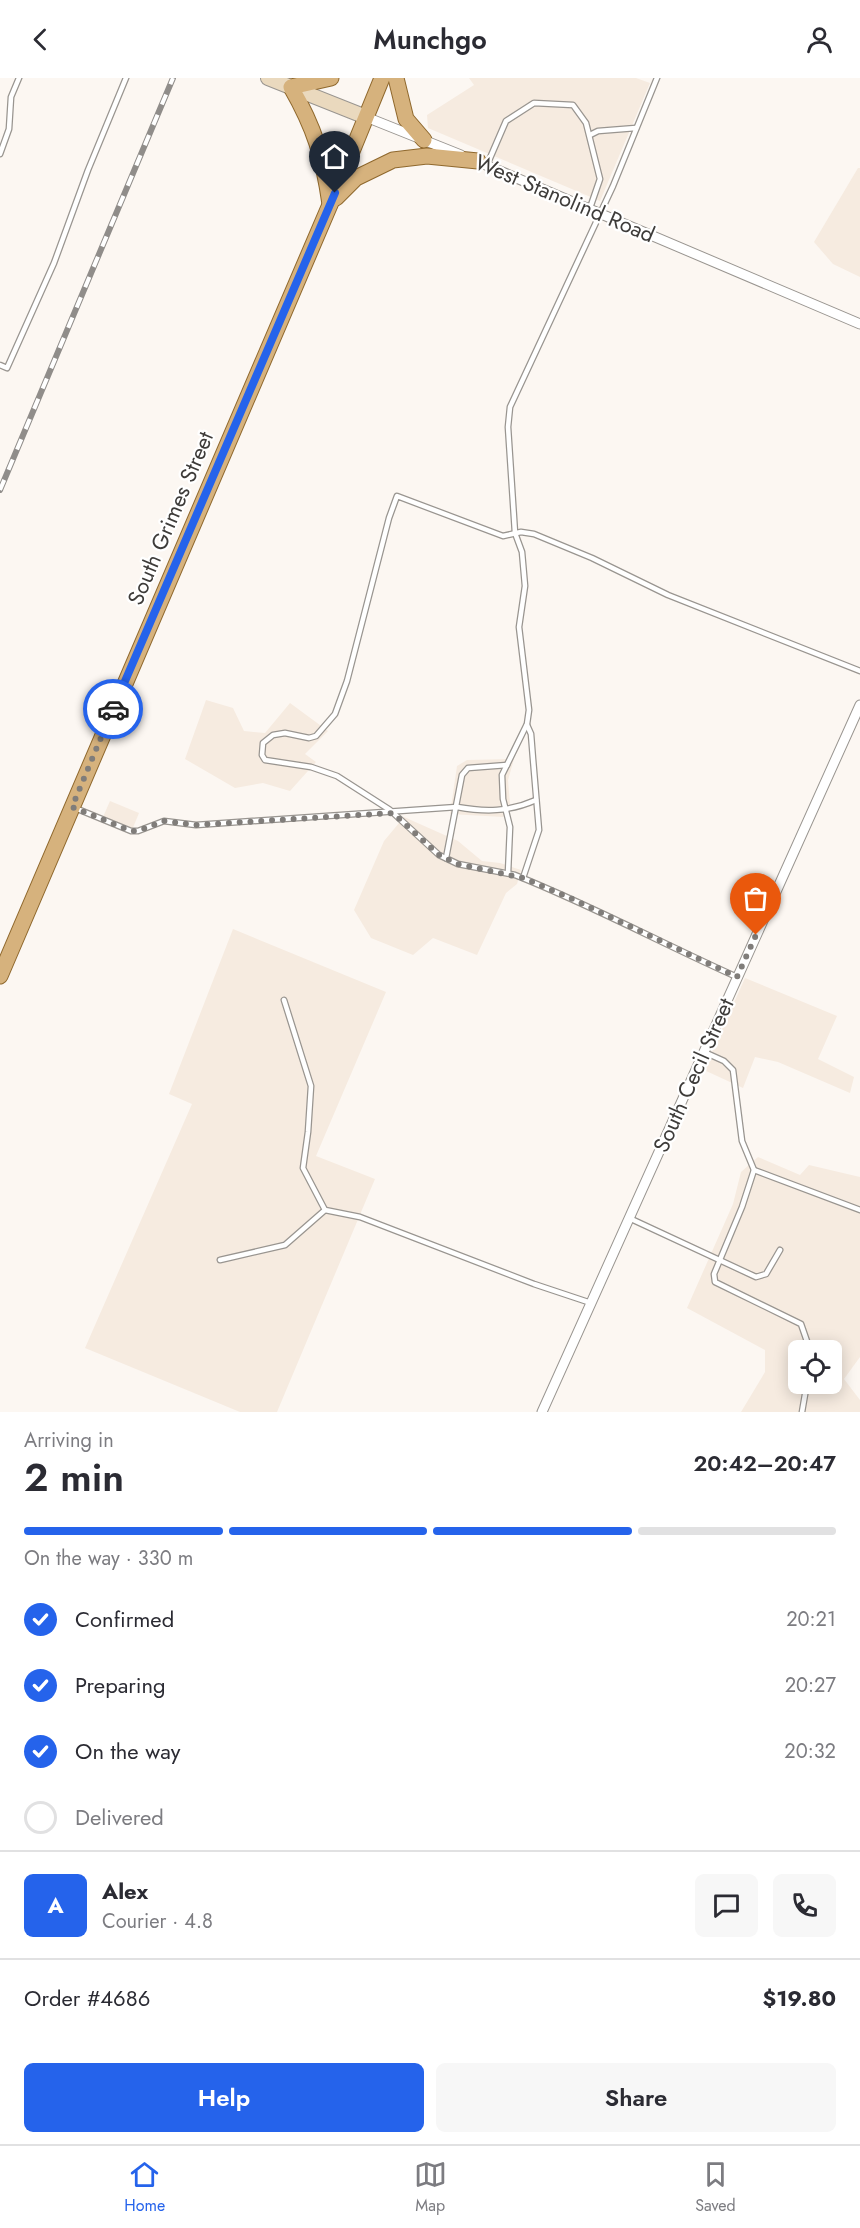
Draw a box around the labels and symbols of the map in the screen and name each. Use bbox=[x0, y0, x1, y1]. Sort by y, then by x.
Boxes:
pin bbox=[309, 131, 360, 193]
street label: West Stanolind Road bbox=[470, 146, 660, 250]
street label: South Grimes Street bbox=[119, 426, 221, 610]
courier bbox=[83, 679, 143, 739]
pin bbox=[730, 873, 781, 935]
street label: South Cecil Street bbox=[645, 992, 742, 1157]

